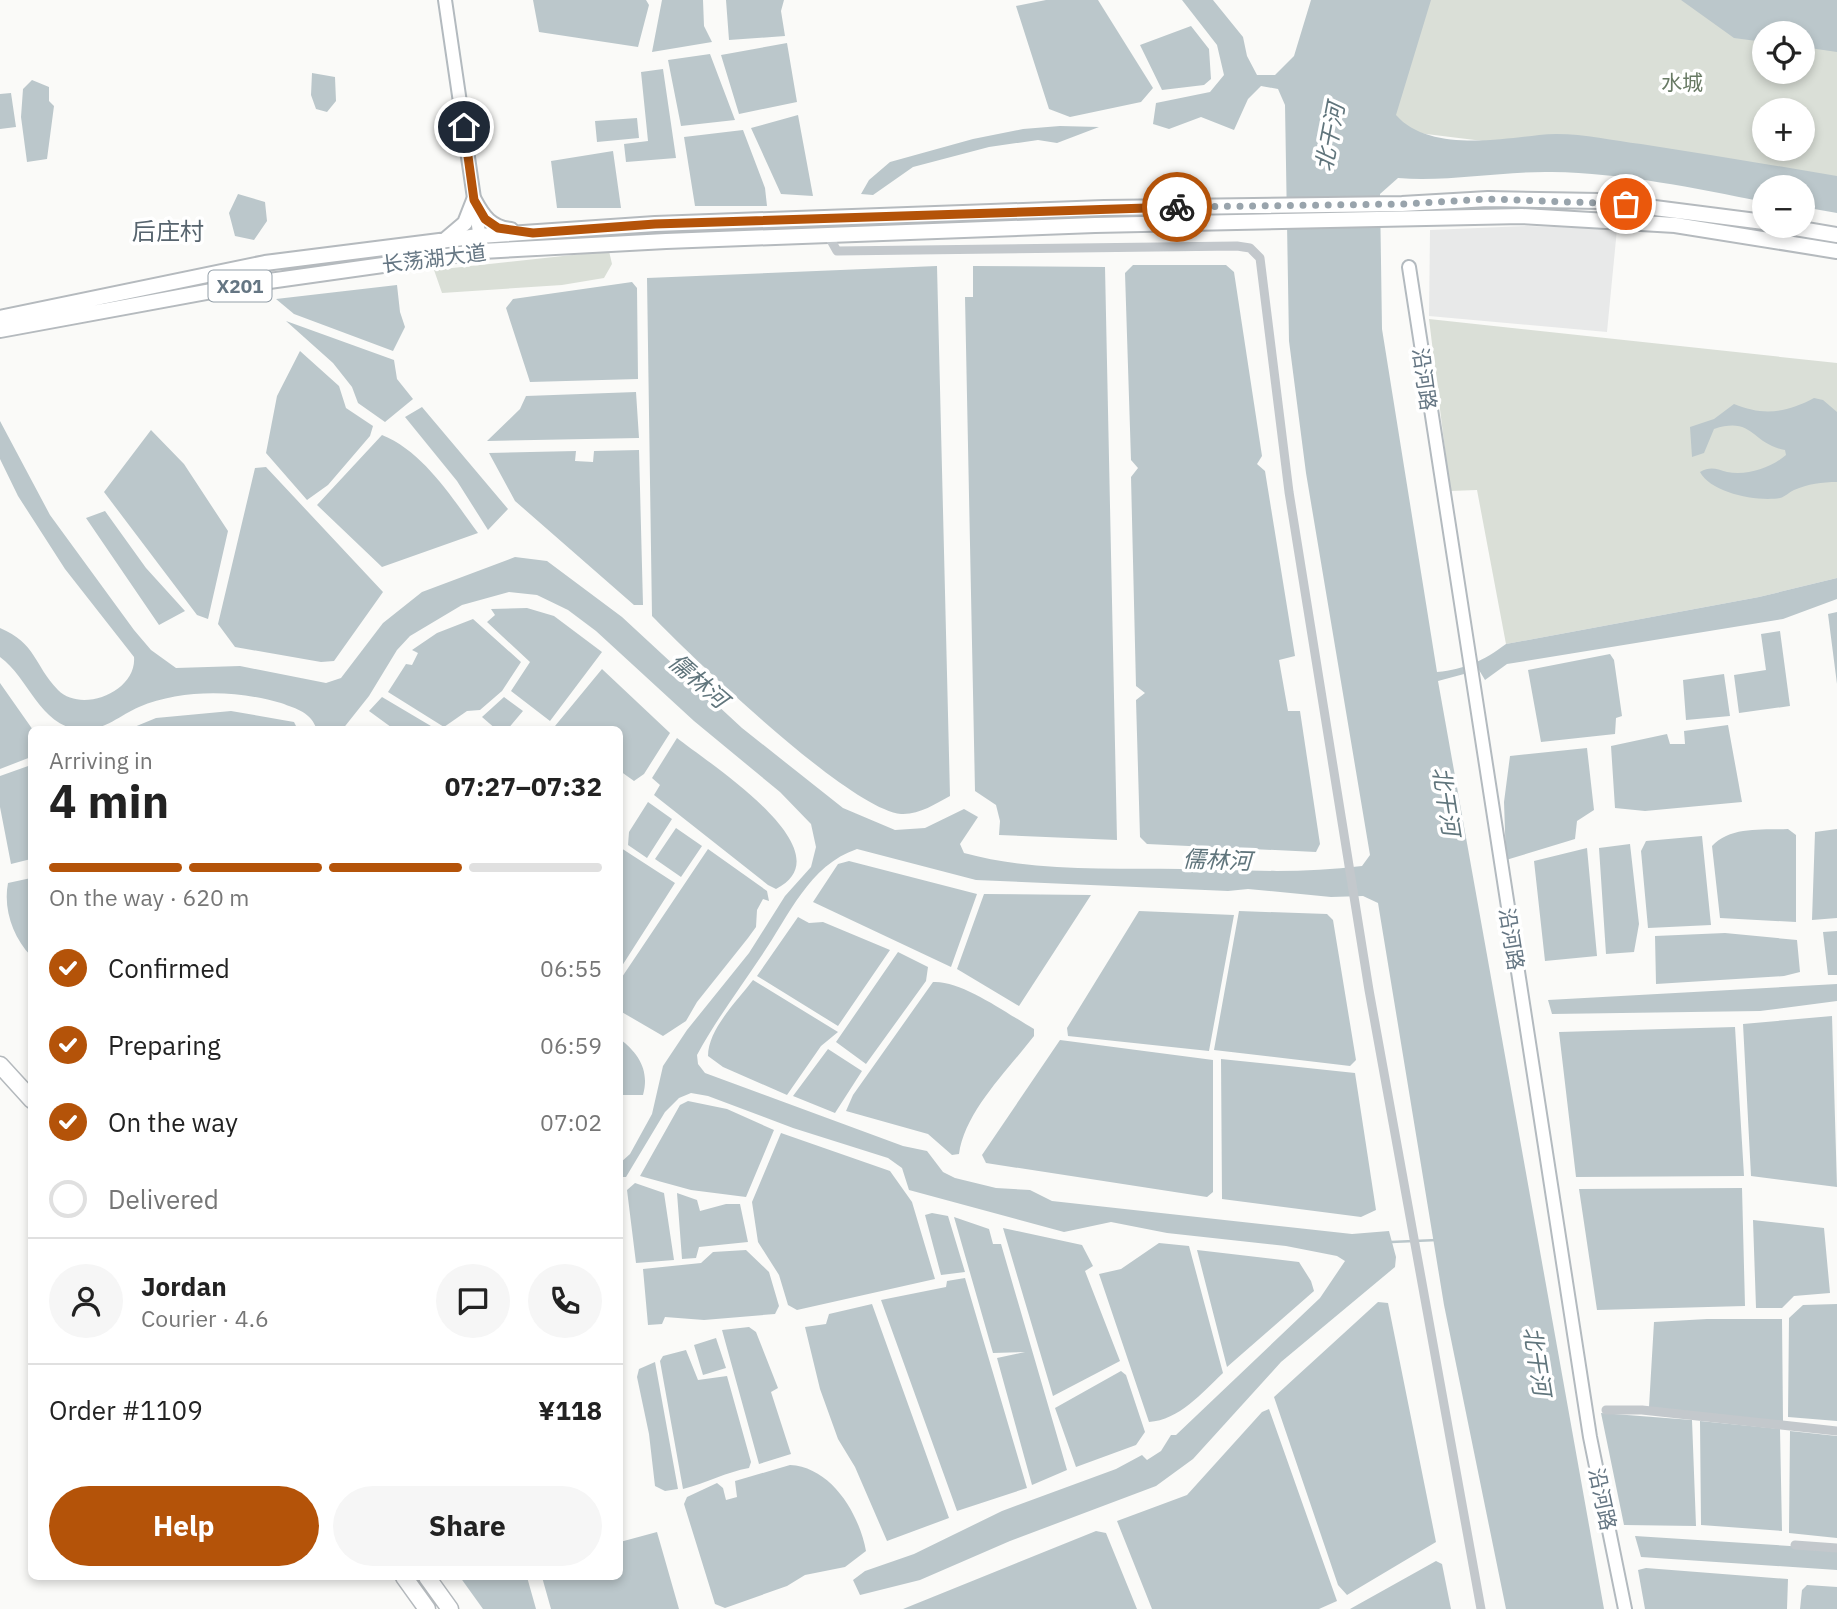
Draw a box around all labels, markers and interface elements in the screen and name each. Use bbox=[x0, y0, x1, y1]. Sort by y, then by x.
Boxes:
map controls bbox=[1752, 21, 1815, 238]
button: locate bbox=[1752, 21, 1815, 84]
park label: 水城 bbox=[1661, 68, 1703, 96]
water label: 北干河 bbox=[1308, 96, 1351, 174]
pin bbox=[434, 97, 494, 157]
button: + bbox=[1752, 98, 1815, 161]
icon: home bbox=[445, 108, 483, 146]
courier bbox=[1142, 172, 1212, 242]
pin bbox=[1596, 174, 1656, 234]
button: − bbox=[1752, 175, 1815, 238]
icon: bag bbox=[1607, 185, 1645, 223]
icon: bike bbox=[1158, 188, 1196, 226]
district label: 后庄村 bbox=[132, 215, 204, 247]
street label: 长荡湖大道 bbox=[380, 238, 488, 278]
road number: X201 bbox=[208, 270, 272, 302]
street label: 沿河路 bbox=[1407, 346, 1443, 412]
water label: 儒林河 bbox=[663, 646, 738, 717]
text: Arriving in bbox=[49, 745, 153, 775]
water label: 北干河 bbox=[1427, 765, 1468, 841]
text: 07:27–07:32 bbox=[445, 769, 602, 803]
text: 4 min bbox=[49, 771, 169, 831]
water label: 儒林河 bbox=[1182, 843, 1256, 875]
text: On the way · 620 m bbox=[49, 882, 249, 912]
street label: 沿河路 bbox=[1493, 906, 1531, 972]
icon: check bbox=[49, 949, 87, 987]
text: Confirmed bbox=[108, 951, 230, 985]
text: 06:55 bbox=[540, 953, 602, 983]
icon: check bbox=[49, 1026, 87, 1064]
text: Preparing bbox=[108, 1028, 221, 1062]
text: 06:59 bbox=[540, 1030, 602, 1060]
icon: check bbox=[49, 1103, 87, 1141]
text: On the way bbox=[108, 1105, 238, 1139]
text: 07:02 bbox=[540, 1107, 602, 1137]
text: Delivered bbox=[108, 1182, 219, 1216]
button: person bbox=[49, 1264, 123, 1338]
button: chat bbox=[436, 1264, 510, 1338]
button: phone bbox=[528, 1264, 602, 1338]
text: Jordan bbox=[141, 1269, 227, 1303]
text: Courier · 4.6 bbox=[141, 1303, 269, 1333]
water label: 北干河 bbox=[1518, 1325, 1559, 1401]
text: Order #1109 bbox=[49, 1393, 203, 1427]
text: ¥118 bbox=[538, 1393, 602, 1427]
street label: 沿河路 bbox=[1583, 1465, 1623, 1533]
button: Help bbox=[49, 1486, 319, 1566]
button: Share bbox=[333, 1486, 602, 1566]

